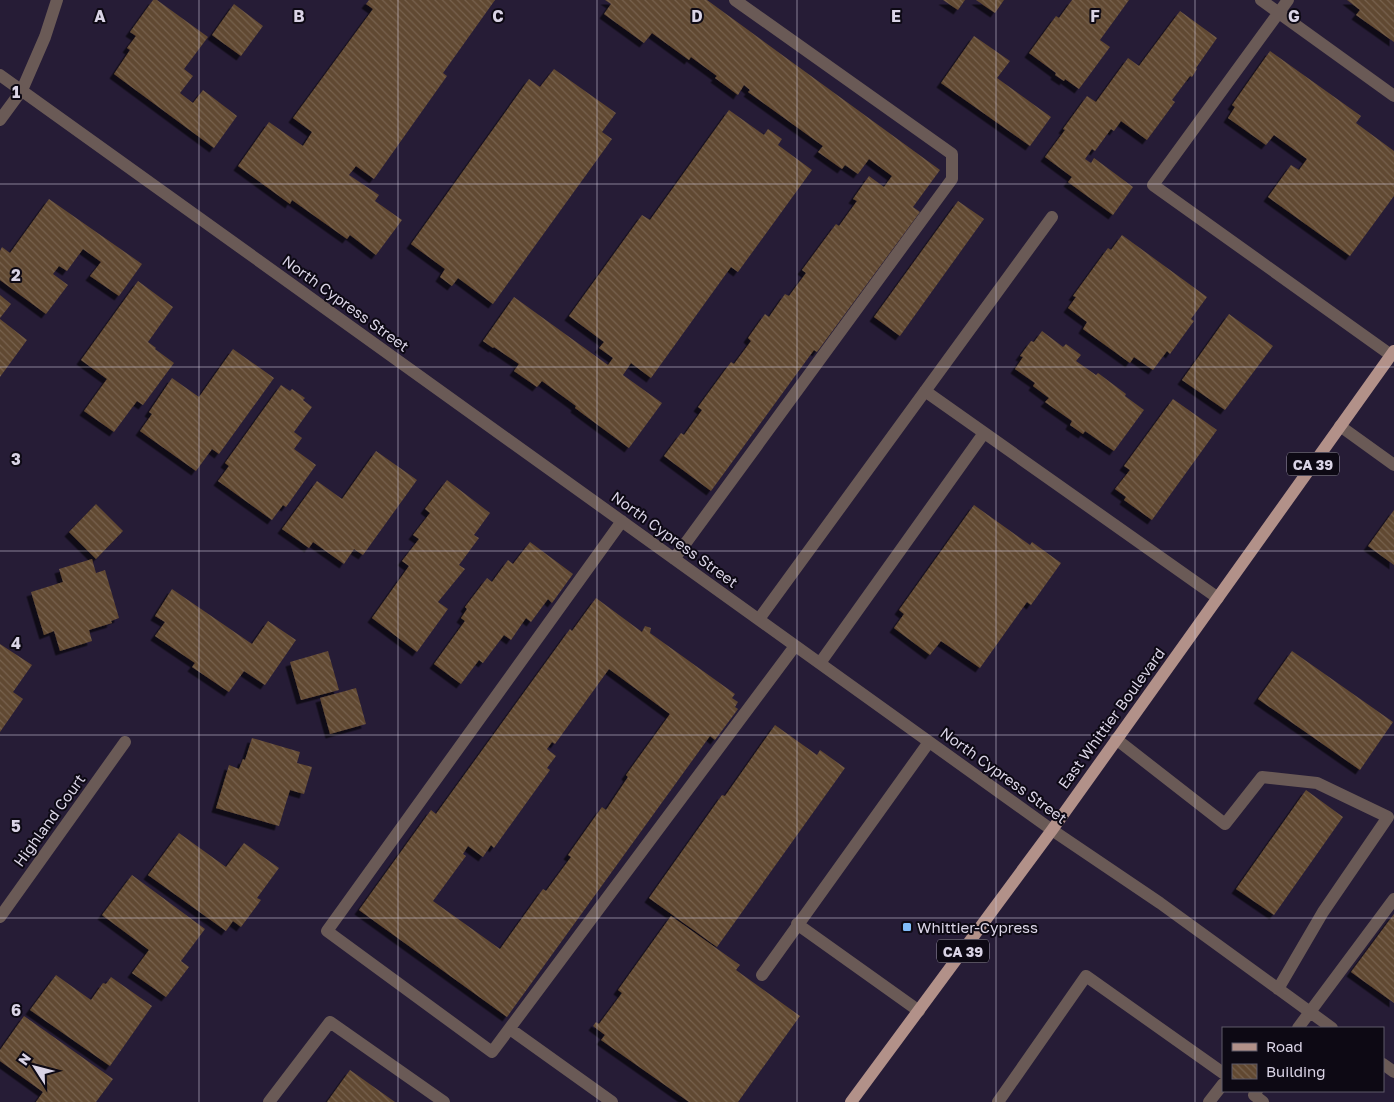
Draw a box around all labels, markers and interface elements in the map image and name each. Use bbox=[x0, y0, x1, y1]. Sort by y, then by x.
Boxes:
text: A bbox=[94, 6, 106, 26]
text: B bbox=[293, 6, 305, 26]
text: C bbox=[492, 6, 504, 26]
text: D bbox=[691, 6, 703, 26]
text: E bbox=[891, 6, 901, 26]
text: F bbox=[1090, 6, 1100, 26]
text: G bbox=[1288, 6, 1300, 26]
text: 1 bbox=[12, 82, 20, 102]
street label: North Cypress Street bbox=[279, 251, 413, 355]
text: 2 bbox=[11, 265, 21, 285]
text: 3 bbox=[11, 449, 21, 469]
road number: CA 39 bbox=[1287, 452, 1339, 476]
street label: North Cypress Street bbox=[608, 487, 742, 591]
text: 4 bbox=[11, 633, 21, 653]
street label: East Whittier Boulevard bbox=[1054, 644, 1168, 792]
street label: North Cypress Street bbox=[937, 723, 1071, 827]
street label: Highland Court bbox=[9, 770, 89, 870]
text: 5 bbox=[11, 816, 21, 836]
place label: Whittier-Cypress bbox=[917, 918, 1038, 936]
marker: Whittier-Cypress bbox=[901, 921, 913, 933]
road number: CA 39 bbox=[937, 939, 989, 962]
text: 6 bbox=[11, 1000, 21, 1020]
legend bbox=[1222, 1027, 1384, 1092]
text: Road bbox=[1266, 1037, 1303, 1055]
north arrow bbox=[10, 1042, 60, 1092]
text: N bbox=[14, 1050, 34, 1068]
text: Building bbox=[1266, 1062, 1326, 1080]

